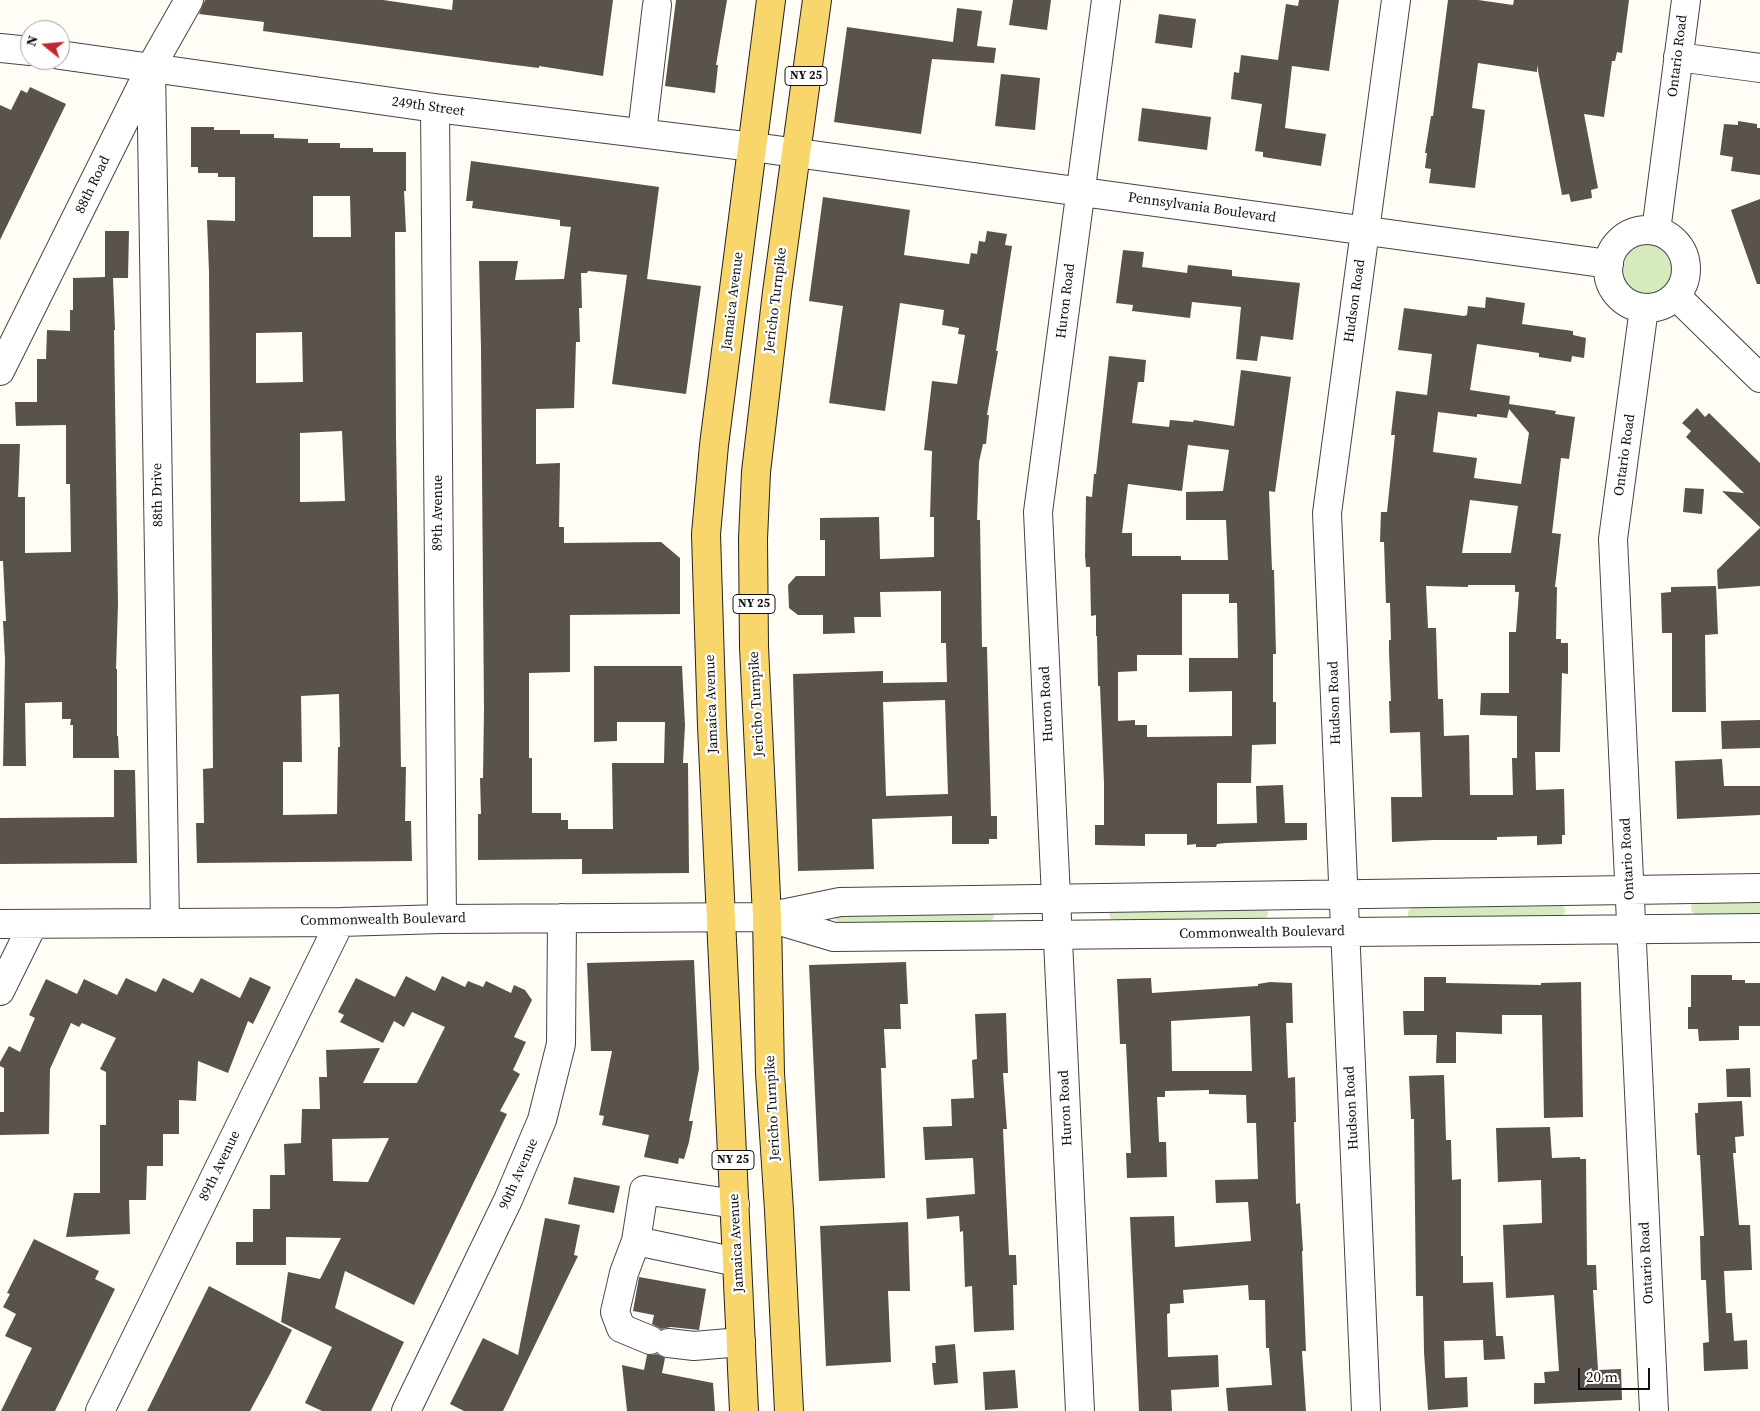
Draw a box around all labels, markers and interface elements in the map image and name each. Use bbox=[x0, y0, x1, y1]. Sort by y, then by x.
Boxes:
street label: Ontario Road bbox=[1665, 14, 1691, 98]
north arrow bbox=[20, 20, 70, 70]
text: N bbox=[21, 33, 43, 49]
road number: NY 25 bbox=[785, 66, 827, 85]
street label: 249th Street bbox=[390, 94, 466, 120]
street label: 88th Road bbox=[72, 153, 114, 217]
street label: Pennsylvania Boulevard bbox=[1127, 189, 1277, 227]
street label: Jericho Turnpike bbox=[761, 247, 791, 353]
street label: Jamaica Avenue bbox=[719, 251, 747, 351]
street label: Hudson Road bbox=[1341, 258, 1369, 344]
street label: Huron Road bbox=[1053, 262, 1079, 340]
street label: Ontario Road bbox=[1611, 413, 1639, 497]
street label: 88th Drive bbox=[149, 463, 167, 527]
street label: 89th Avenue bbox=[430, 475, 446, 551]
road number: NY 25 bbox=[733, 594, 775, 614]
street label: Jericho Turnpike bbox=[746, 651, 768, 757]
street label: Jamaica Avenue bbox=[702, 654, 722, 754]
street label: Hudson Road bbox=[1325, 661, 1345, 745]
street label: Huron Road bbox=[1037, 666, 1057, 742]
street label: Ontario Road bbox=[1617, 817, 1639, 901]
street label: Commonwealth Boulevard bbox=[300, 910, 466, 930]
street label: Commonwealth Boulevard bbox=[1179, 923, 1345, 943]
street label: Jericho Turnpike bbox=[762, 1055, 784, 1161]
street label: Hudson Road bbox=[1341, 1066, 1363, 1150]
street label: Huron Road bbox=[1056, 1070, 1076, 1146]
street label: 89th Avenue bbox=[196, 1128, 244, 1204]
street label: 90th Avenue bbox=[496, 1136, 542, 1212]
road number: NY 25 bbox=[712, 1150, 754, 1170]
street label: Jamaica Avenue bbox=[726, 1193, 748, 1293]
street label: Ontario Road bbox=[1636, 1221, 1658, 1305]
scale bar bbox=[1580, 1358, 1652, 1390]
text: 20 m bbox=[1586, 1366, 1618, 1387]

